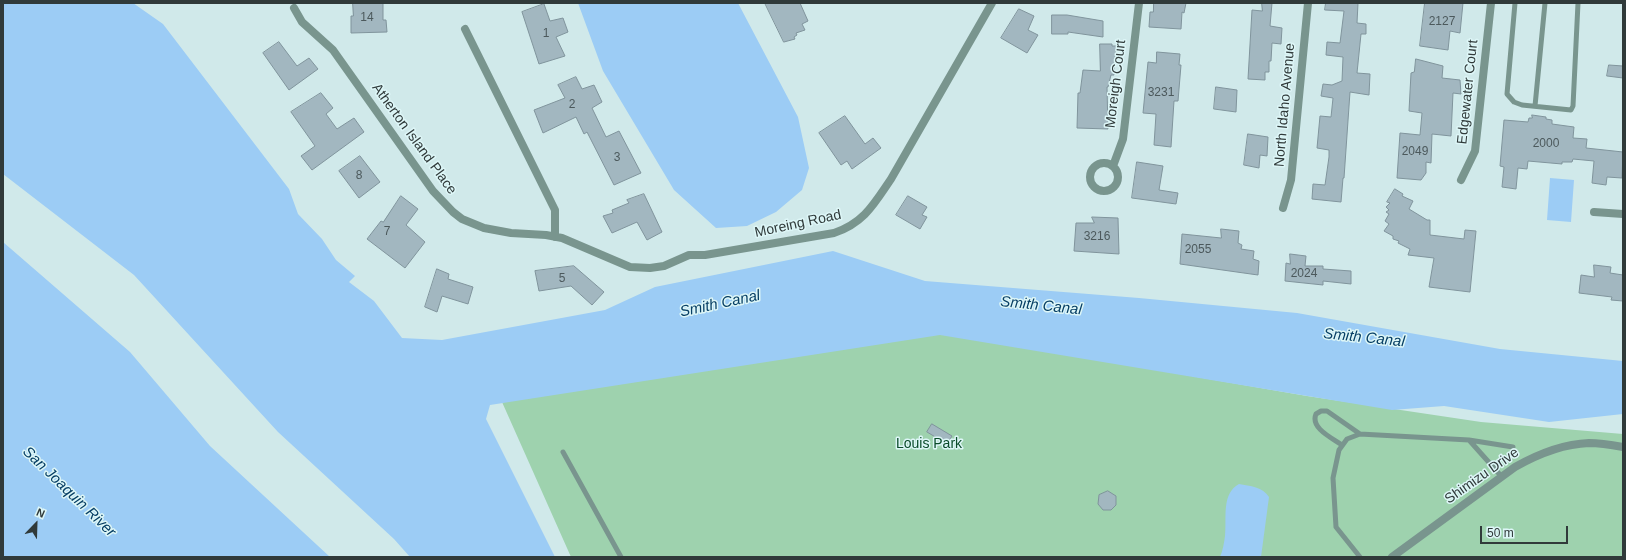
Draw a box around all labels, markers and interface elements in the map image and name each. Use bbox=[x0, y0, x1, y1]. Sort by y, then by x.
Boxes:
house number: 14 bbox=[360, 11, 374, 25]
house number: 2127 bbox=[1429, 15, 1455, 29]
house number: 1 bbox=[543, 27, 549, 41]
street label: Moreigh Court bbox=[1102, 39, 1130, 129]
street label: Edgewater Court bbox=[1454, 39, 1482, 145]
street label: North Idaho Avenue bbox=[1271, 42, 1299, 168]
street label: Atherton Island Place bbox=[368, 80, 460, 198]
house number: 3231 bbox=[1148, 86, 1174, 100]
house number: 2 bbox=[569, 98, 575, 112]
house number: 2000 bbox=[1533, 137, 1559, 151]
house number: 2049 bbox=[1402, 145, 1428, 159]
house number: 3 bbox=[614, 151, 620, 165]
house number: 8 bbox=[356, 169, 362, 183]
street label: Moreing Road bbox=[753, 207, 843, 241]
house number: 7 bbox=[384, 225, 390, 239]
house number: 3216 bbox=[1084, 230, 1110, 244]
house number: 2055 bbox=[1185, 243, 1211, 257]
house number: 2024 bbox=[1291, 267, 1317, 281]
house number: 5 bbox=[559, 272, 565, 286]
water label: Smith Canal bbox=[678, 287, 762, 321]
water label: Smith Canal bbox=[999, 293, 1083, 319]
water label: Smith Canal bbox=[1322, 325, 1406, 351]
park label: Louis Park bbox=[896, 436, 962, 452]
water label: San Joaquin River bbox=[19, 443, 119, 541]
street label: Shimizu Drive bbox=[1442, 444, 1522, 508]
north arrow bbox=[16, 504, 56, 544]
text: N bbox=[35, 506, 47, 520]
scale bar bbox=[1482, 518, 1570, 544]
text: 50 m bbox=[1487, 526, 1514, 540]

